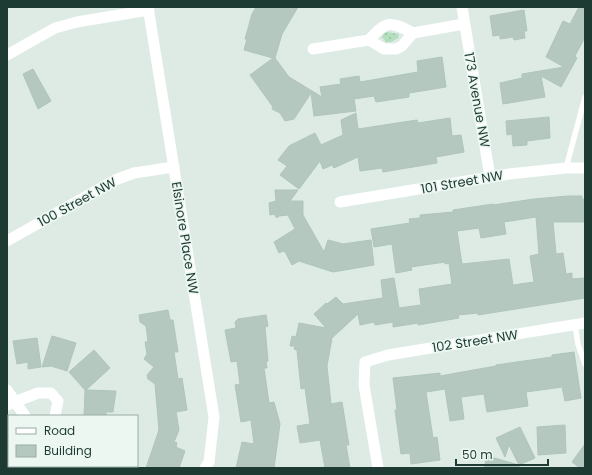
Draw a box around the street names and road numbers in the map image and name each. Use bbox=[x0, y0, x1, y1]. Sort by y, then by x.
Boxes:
street label: 173 Avenue NW bbox=[459, 51, 495, 149]
street label: 101 Street NW bbox=[419, 165, 505, 199]
street label: 100 Street NW bbox=[34, 172, 120, 231]
street label: Elsinore Place NW bbox=[167, 180, 203, 296]
street label: 102 Street NW bbox=[431, 325, 520, 357]

